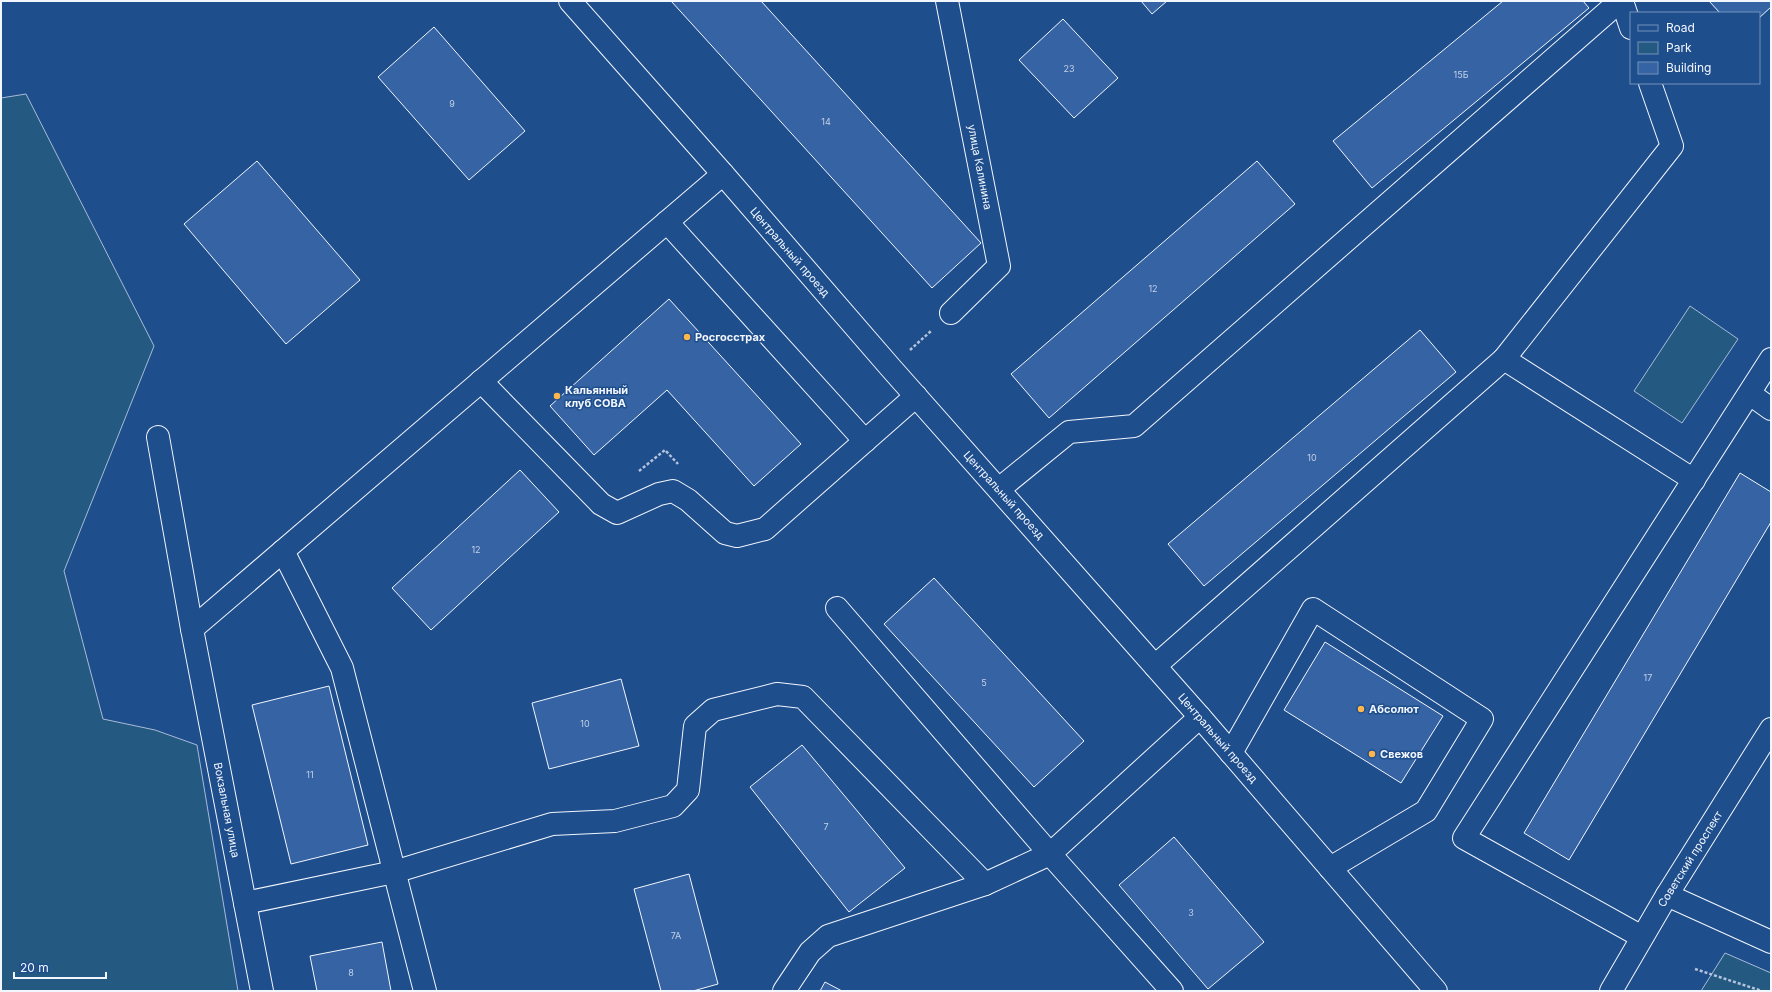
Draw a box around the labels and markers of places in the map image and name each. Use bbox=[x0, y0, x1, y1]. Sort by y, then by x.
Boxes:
place label: Росгосстрах bbox=[695, 330, 766, 344]
marker: Росгосстрах bbox=[682, 332, 692, 342]
place label: Кальянный клуб СОВА bbox=[565, 383, 628, 410]
marker: Кальянный клуб СОВА bbox=[552, 391, 562, 401]
place label: Абсолют bbox=[1369, 702, 1419, 716]
marker: Абсолют bbox=[1356, 704, 1366, 714]
place label: Свежов bbox=[1380, 747, 1423, 761]
marker: Свежов bbox=[1367, 749, 1377, 759]

